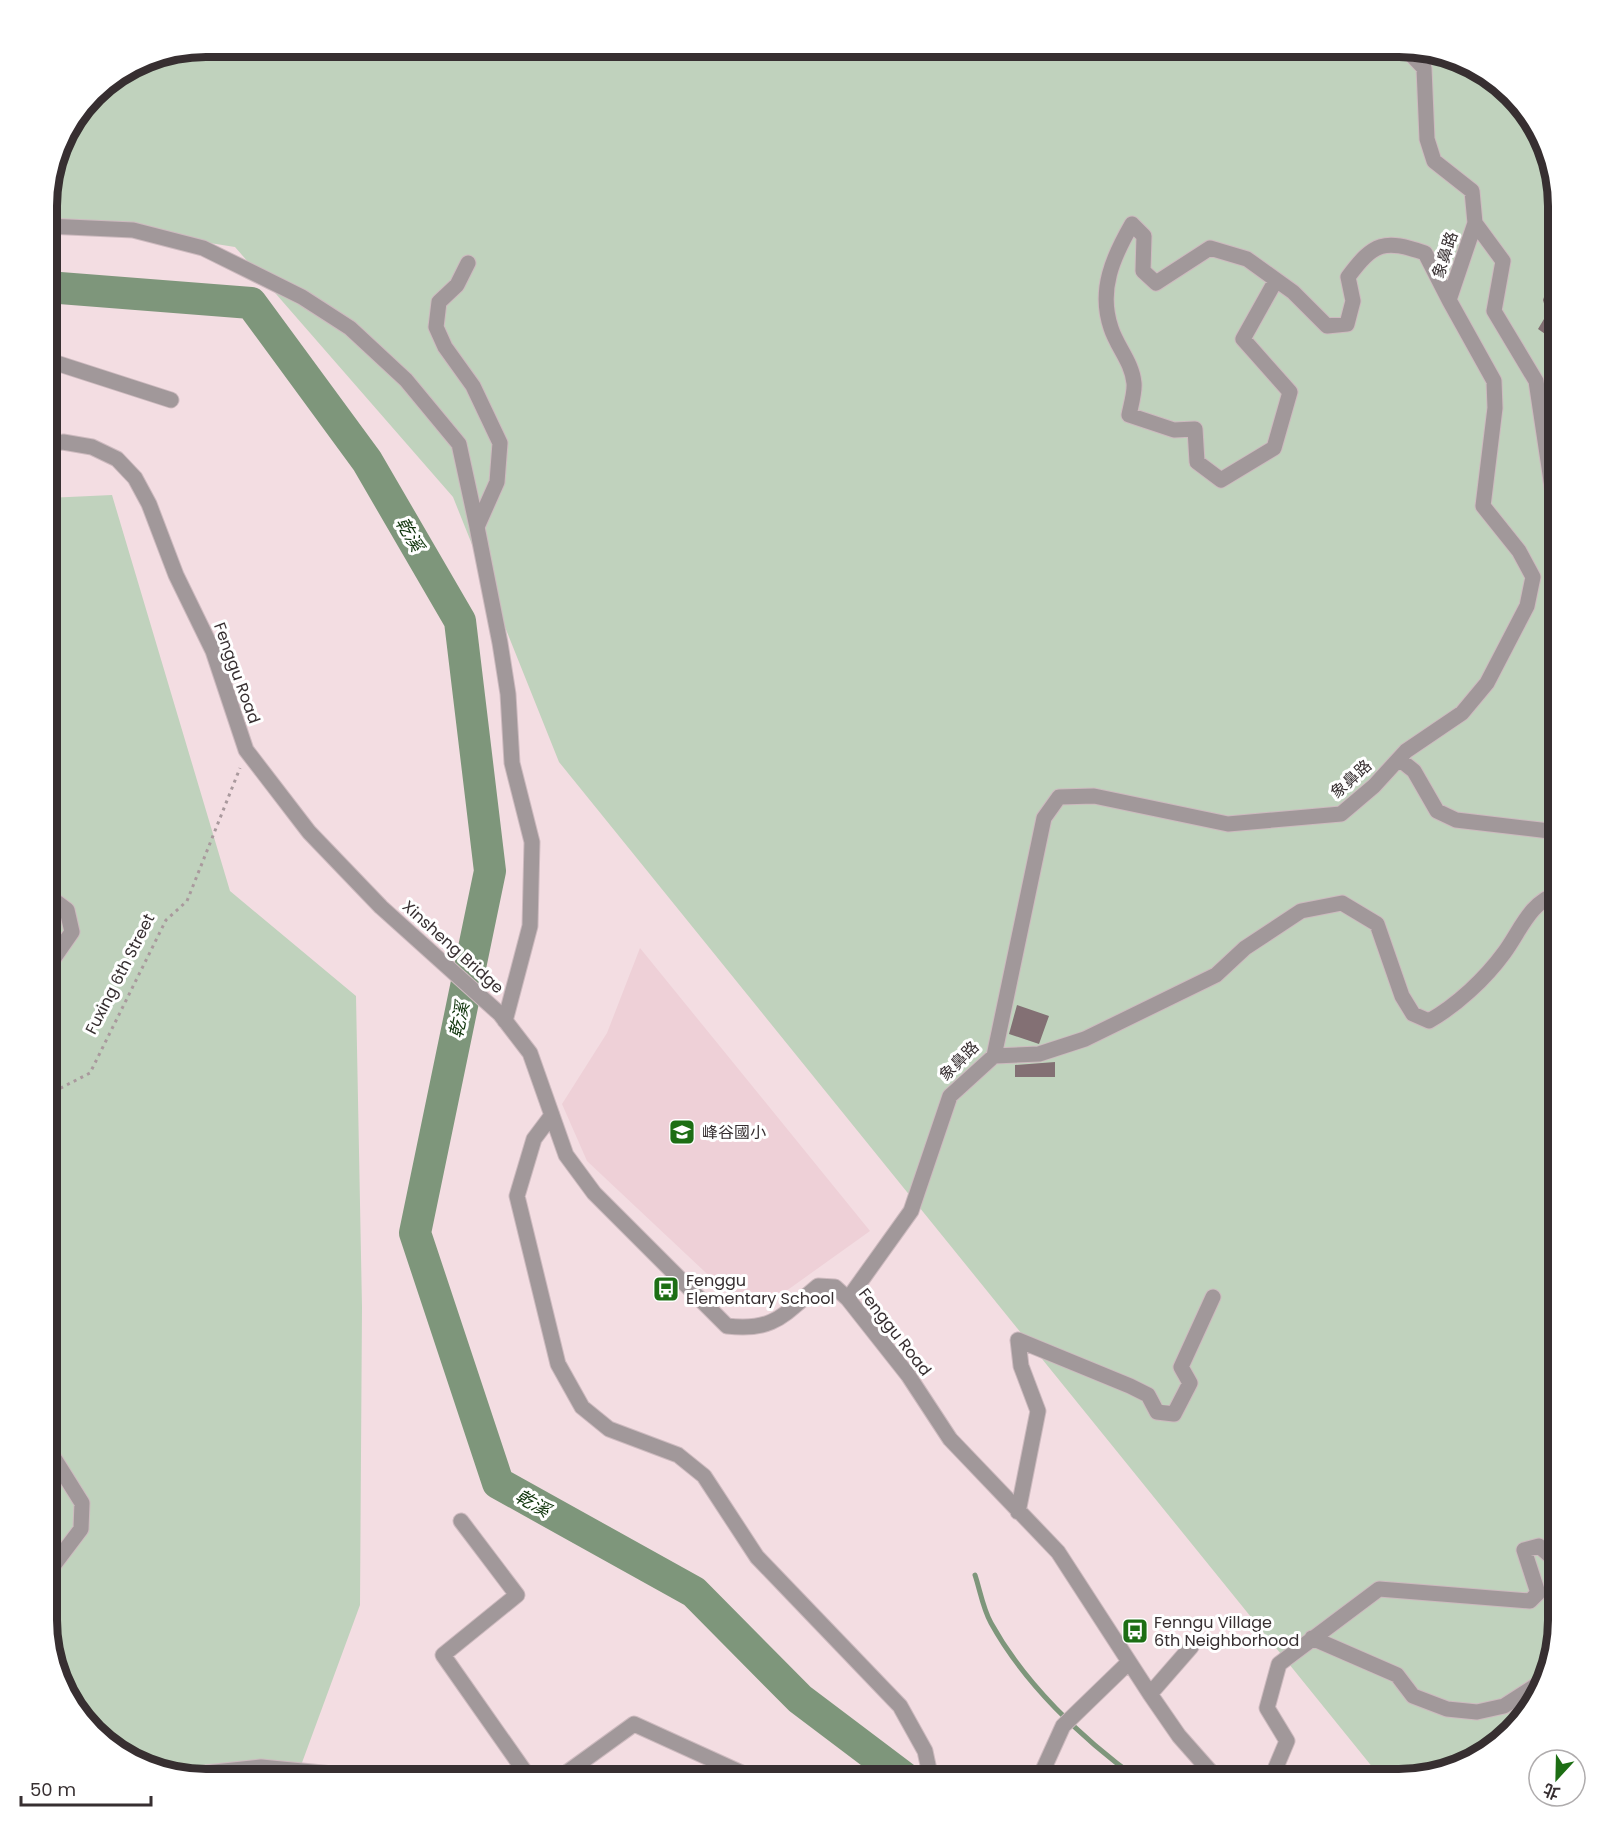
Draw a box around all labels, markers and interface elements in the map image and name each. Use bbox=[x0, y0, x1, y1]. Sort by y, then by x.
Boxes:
street label: 象鼻路 bbox=[1427, 229, 1463, 281]
water label: 乾溪 bbox=[390, 512, 431, 558]
street label: Fenggu Road bbox=[208, 619, 266, 727]
street label: 象鼻路 bbox=[1325, 754, 1377, 804]
street label: Xinsheng Bridge bbox=[397, 895, 509, 999]
street label: Fuxing 6th Street bbox=[80, 910, 160, 1038]
water label: 乾溪 bbox=[443, 997, 476, 1040]
street label: 象鼻路 bbox=[934, 1036, 984, 1086]
school or university icon: 峰谷國小 bbox=[667, 1117, 697, 1147]
place label: 峰谷國小 bbox=[702, 1121, 766, 1144]
place label: Fenggu Elementary School bbox=[686, 1269, 834, 1310]
bus stop icon: Fenggu Elementary School bbox=[651, 1274, 681, 1304]
street label: Fenggu Road bbox=[853, 1283, 937, 1381]
water label: 乾溪 bbox=[511, 1483, 557, 1524]
place label: Fenngu Village 6th Neighborhood bbox=[1154, 1611, 1299, 1652]
bus stop icon: Fenngu Village 6th Neighborhood bbox=[1120, 1616, 1150, 1646]
north arrow bbox=[1527, 1748, 1587, 1808]
scale bar bbox=[21, 1769, 152, 1807]
text: 50 m bbox=[30, 1777, 76, 1802]
text: 北 bbox=[1540, 1778, 1563, 1805]

